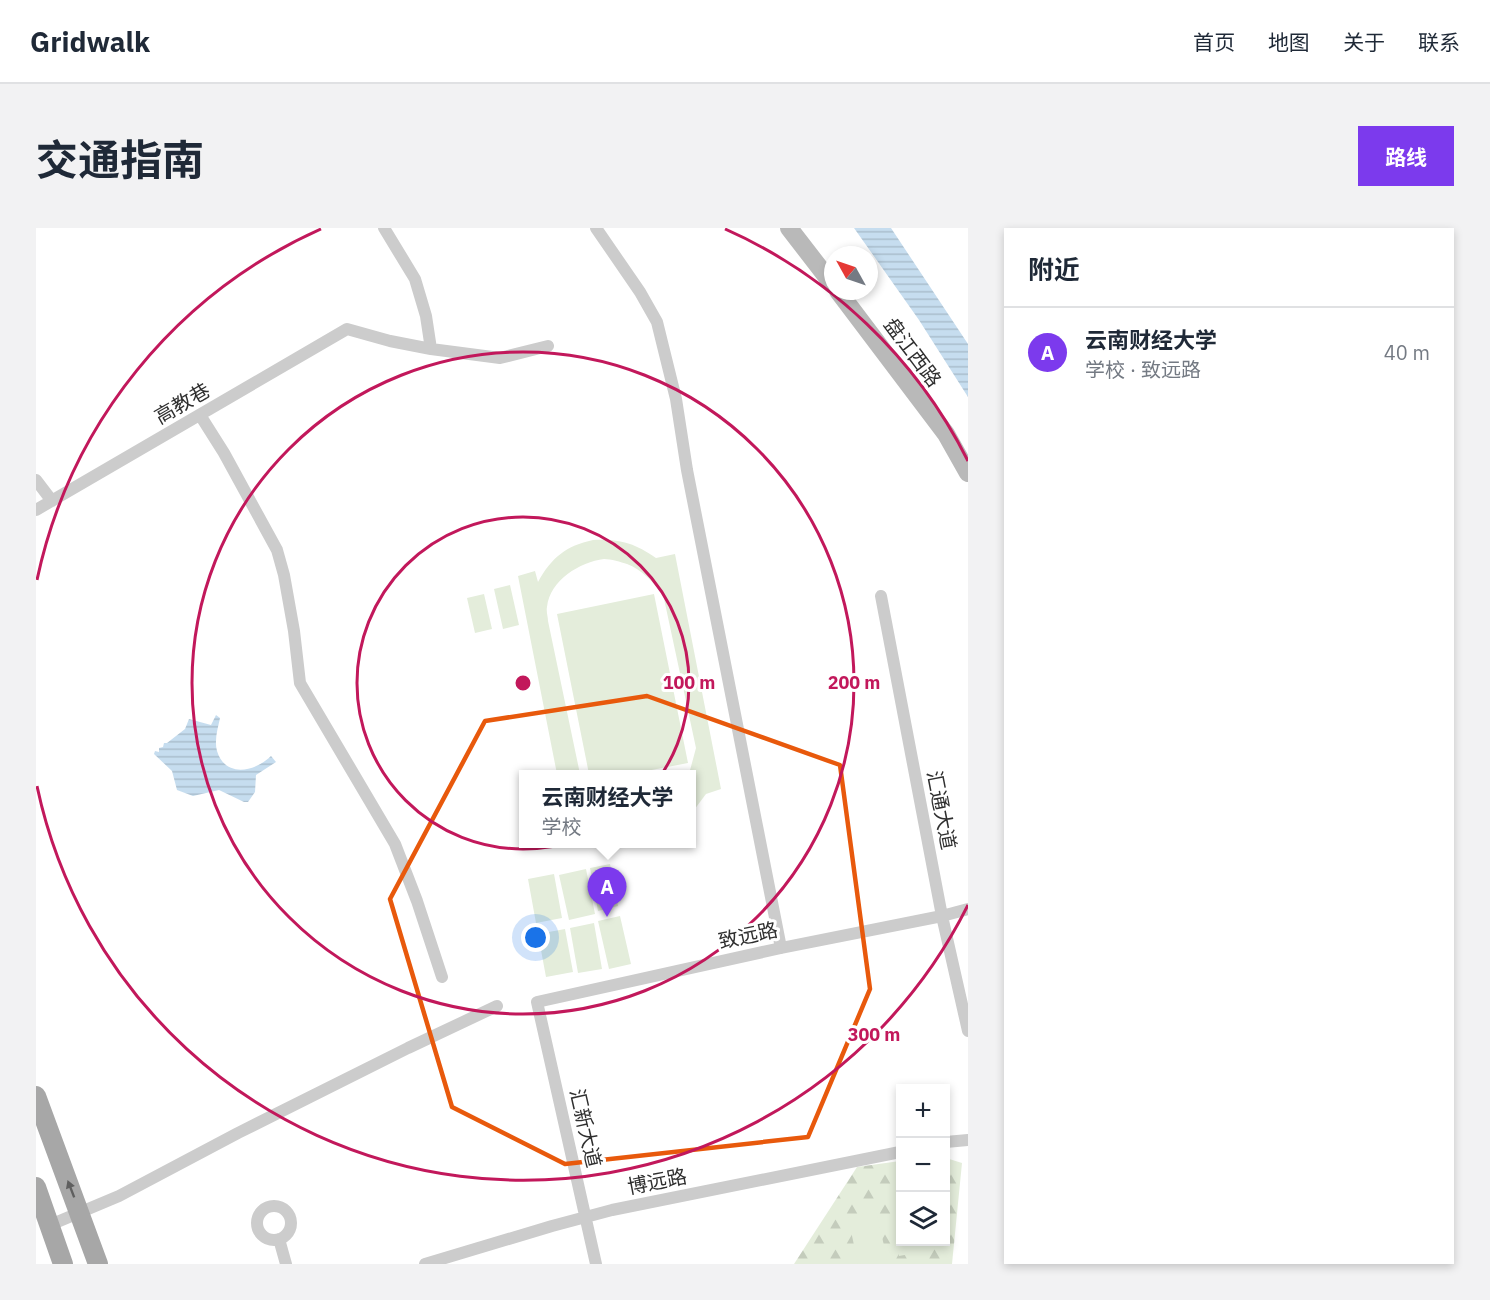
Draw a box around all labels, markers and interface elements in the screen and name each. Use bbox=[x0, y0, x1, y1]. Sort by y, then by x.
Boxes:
text: Gridwalk bbox=[30, 23, 150, 60]
text: 首页 bbox=[1193, 28, 1235, 56]
text: 地图 bbox=[1268, 28, 1310, 56]
text: 关于 bbox=[1343, 28, 1385, 56]
text: 联系 bbox=[1418, 28, 1460, 56]
button: 路线 bbox=[1358, 126, 1454, 186]
text: 交通指南 bbox=[36, 132, 204, 187]
north arrow bbox=[824, 246, 878, 300]
text: 附近 bbox=[1028, 252, 1080, 286]
street label: 盘江西路 bbox=[878, 312, 948, 392]
text: 云南财经大学 bbox=[1085, 325, 1217, 354]
text: A bbox=[1041, 339, 1054, 366]
text: 40 m bbox=[1384, 339, 1430, 366]
text: 学校 · 致远路 bbox=[1085, 356, 1201, 383]
street label: 高教巷 bbox=[149, 376, 215, 430]
text: 100 m bbox=[663, 671, 715, 694]
text: 200 m bbox=[828, 671, 880, 694]
centre of rings bbox=[513, 673, 533, 693]
street label: 汇通大道 bbox=[921, 768, 963, 852]
popup bbox=[519, 770, 696, 848]
text: 云南财经大学 bbox=[541, 782, 674, 811]
text: 学校 bbox=[541, 813, 581, 840]
pin: A bbox=[588, 868, 626, 917]
street label: 致远路 bbox=[716, 916, 780, 954]
your location bbox=[521, 923, 550, 952]
text: 300 m bbox=[848, 1023, 900, 1046]
map controls bbox=[896, 1084, 950, 1246]
button: + bbox=[896, 1084, 950, 1138]
street label: 汇新大道 bbox=[564, 1086, 608, 1170]
button: − bbox=[896, 1138, 950, 1192]
street label: 博远路 bbox=[625, 1162, 689, 1200]
one-way arrow bbox=[66, 1180, 76, 1198]
button: layers bbox=[896, 1192, 950, 1246]

